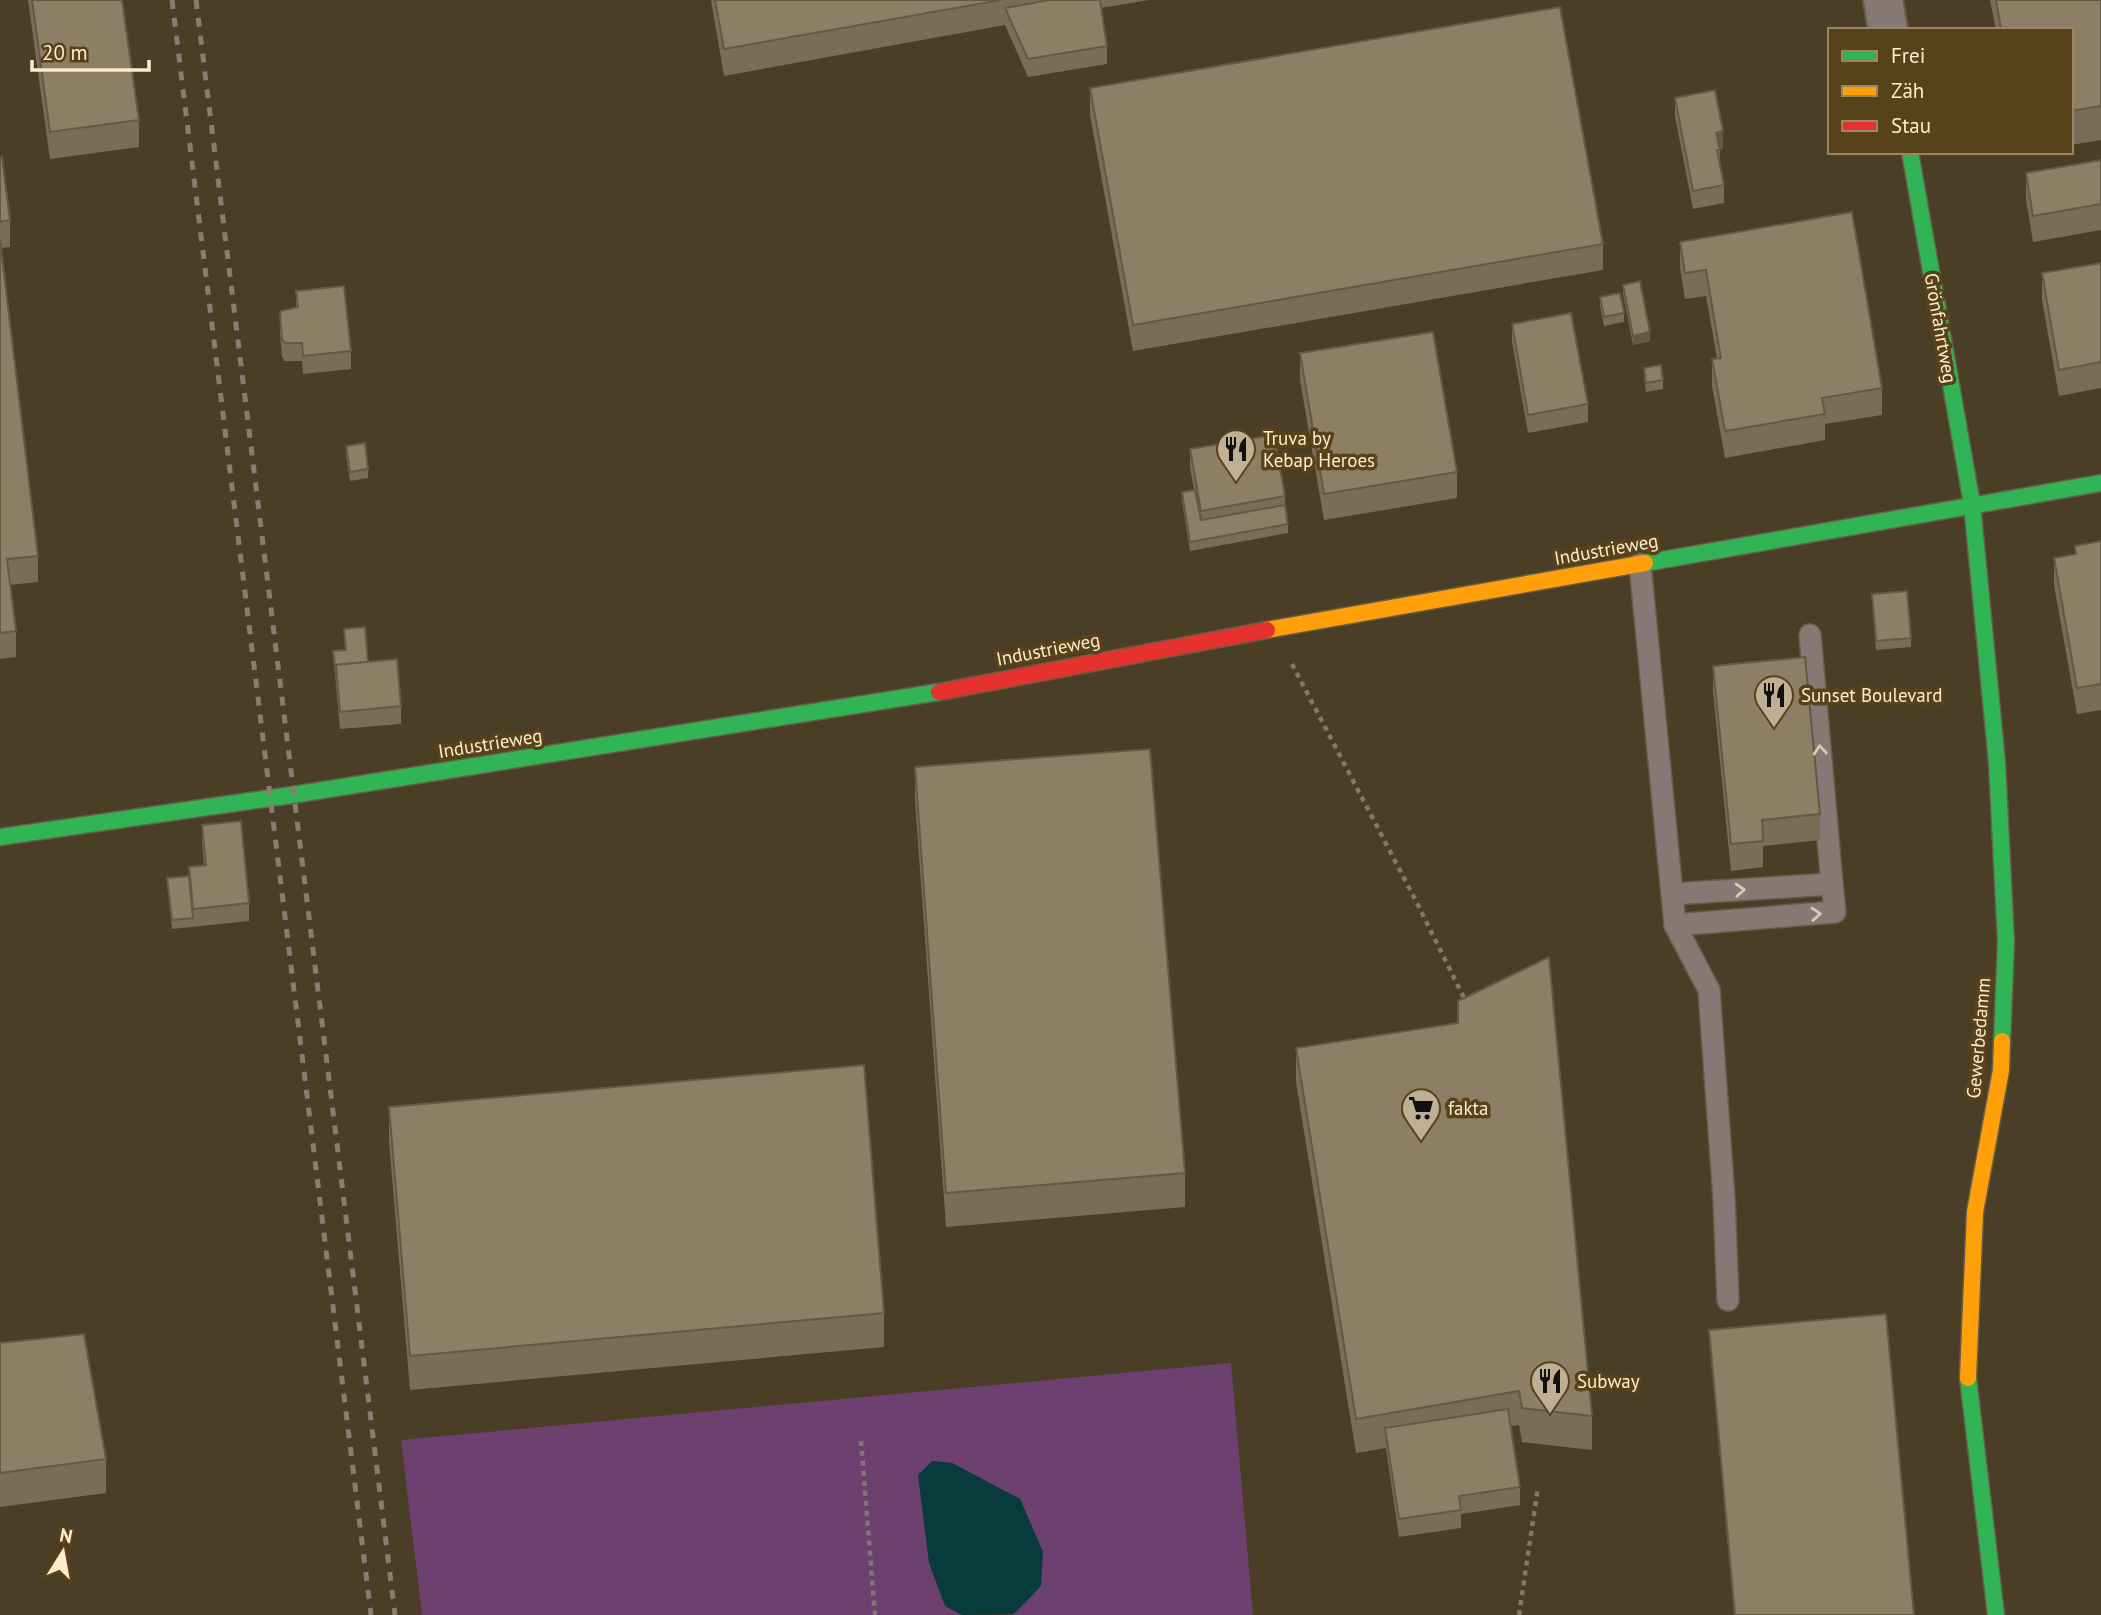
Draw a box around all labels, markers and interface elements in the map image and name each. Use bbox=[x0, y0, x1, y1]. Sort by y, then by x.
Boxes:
scale bar bbox=[32, 28, 149, 72]
legend bbox=[1828, 28, 2073, 154]
text: 20 m bbox=[42, 39, 88, 66]
text: Frei bbox=[1891, 42, 1925, 69]
text: Zäh bbox=[1891, 77, 1924, 104]
text: Stau bbox=[1891, 112, 1931, 139]
street label: Grönfahrtweg bbox=[1920, 271, 1962, 385]
place label: Truva by Kebap Heroes bbox=[1263, 426, 1375, 472]
restaurant icon: Truva by Kebap Heroes bbox=[1215, 428, 1257, 483]
street label: Industrieweg bbox=[1552, 528, 1660, 570]
street label: Industrieweg bbox=[994, 627, 1102, 671]
restaurant icon: Sunset Boulevard bbox=[1753, 674, 1795, 729]
place label: Sunset Boulevard bbox=[1801, 683, 1942, 707]
street label: Industrieweg bbox=[436, 723, 544, 763]
one-way arrow bbox=[1813, 744, 1828, 755]
one-way arrow bbox=[1735, 883, 1746, 898]
one-way arrow bbox=[1811, 907, 1822, 922]
street label: Gewerbedamm bbox=[1961, 977, 1995, 1099]
supermarket icon: fakta bbox=[1400, 1087, 1442, 1142]
place label: fakta bbox=[1448, 1096, 1488, 1120]
restaurant icon: Subway bbox=[1529, 1360, 1571, 1415]
place label: Subway bbox=[1577, 1369, 1640, 1393]
north arrow bbox=[28, 1517, 98, 1587]
text: N bbox=[58, 1522, 75, 1548]

